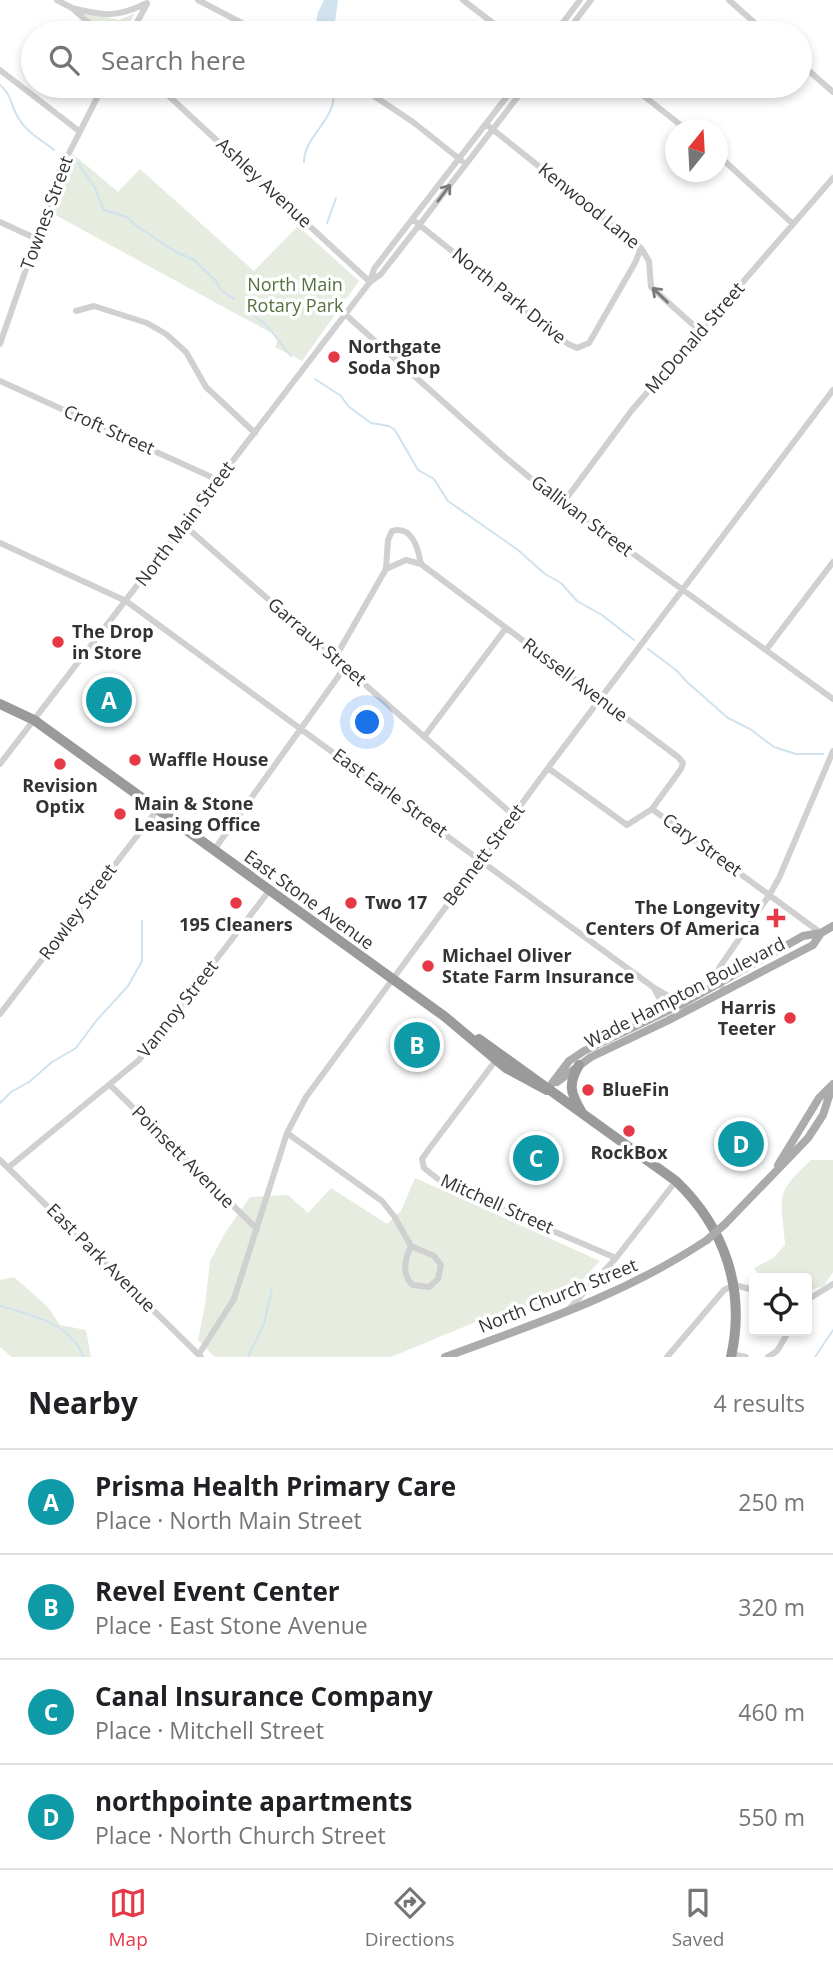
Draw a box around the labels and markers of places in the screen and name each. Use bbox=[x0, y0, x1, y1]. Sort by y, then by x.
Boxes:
place label: Northgate Soda Shop bbox=[348, 334, 441, 379]
marker: Northgate Soda Shop bbox=[326, 349, 342, 365]
place label: The Drop in Store bbox=[72, 619, 154, 664]
marker: The Drop in Store bbox=[50, 634, 66, 650]
pin: A bbox=[86, 674, 132, 726]
place label: Waffle House bbox=[149, 747, 268, 771]
marker: Waffle House bbox=[127, 752, 143, 768]
marker: Revision Optix bbox=[52, 756, 68, 772]
place label: Revision Optix bbox=[22, 773, 98, 818]
place label: Main & Stone Leasing Office bbox=[134, 791, 260, 836]
marker: Main & Stone Leasing Office bbox=[112, 806, 128, 822]
place label: Two 17 bbox=[365, 890, 427, 914]
marker: 195 Cleaners bbox=[228, 895, 244, 911]
marker: Two 17 bbox=[343, 895, 359, 911]
place label: The Longevity Centers Of America bbox=[585, 895, 761, 940]
marker: The Longevity Centers Of America bbox=[766, 908, 786, 928]
place label: 195 Cleaners bbox=[179, 912, 293, 936]
place label: Michael Oliver State Farm Insurance bbox=[442, 943, 634, 988]
marker: Michael Oliver State Farm Insurance bbox=[420, 958, 436, 974]
place label: Harris Teeter bbox=[718, 995, 776, 1040]
marker: Harris Teeter bbox=[782, 1010, 798, 1026]
pin: B bbox=[394, 1019, 440, 1071]
place label: BlueFin bbox=[602, 1077, 669, 1101]
marker: BlueFin bbox=[580, 1082, 596, 1098]
pin: D bbox=[718, 1118, 764, 1170]
marker: RockBox bbox=[621, 1123, 637, 1139]
pin: C bbox=[513, 1132, 559, 1184]
place label: RockBox bbox=[590, 1140, 668, 1164]

